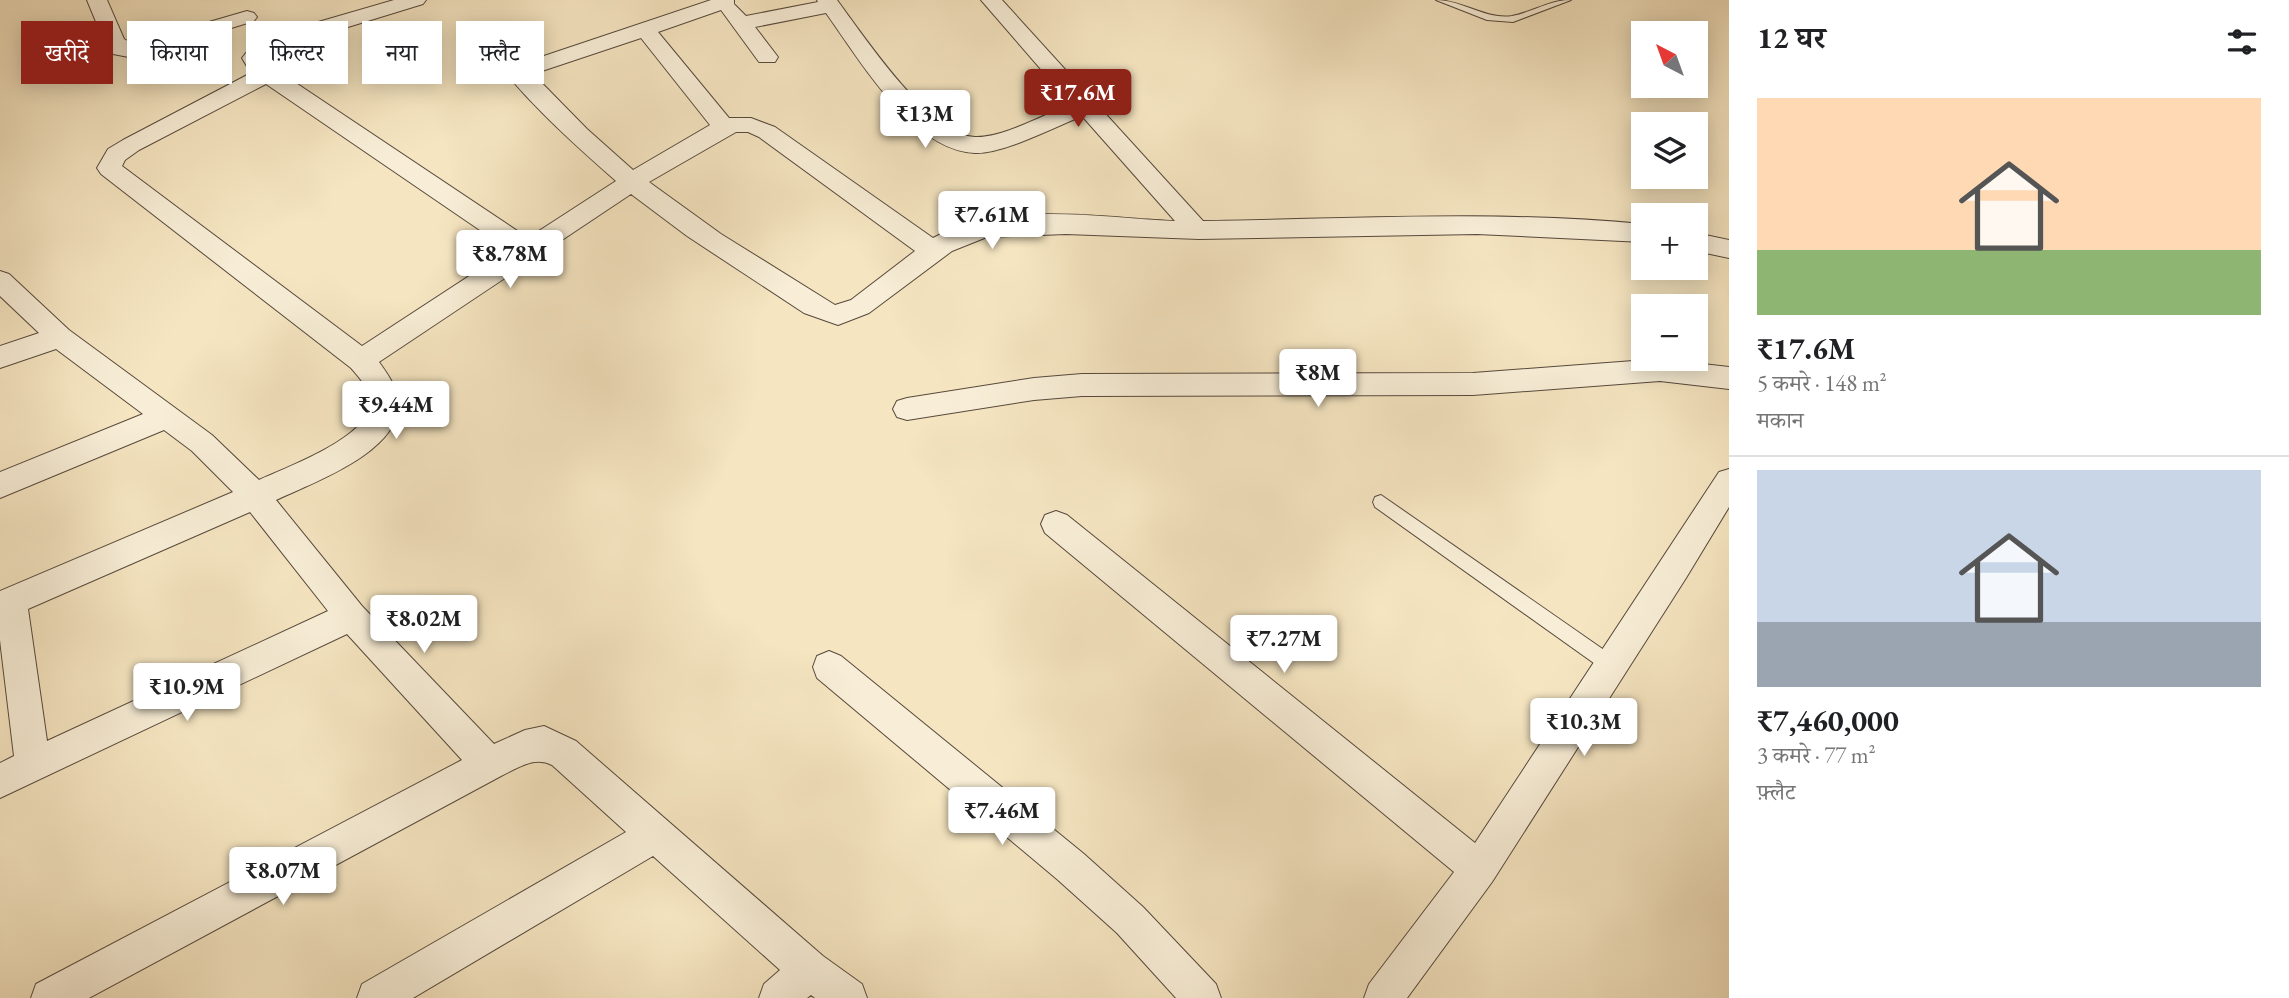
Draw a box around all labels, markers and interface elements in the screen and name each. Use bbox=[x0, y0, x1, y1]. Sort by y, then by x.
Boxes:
text: 12 घर bbox=[1757, 18, 1826, 57]
chip: खरीदें bbox=[21, 21, 113, 84]
chip: किराया bbox=[127, 21, 232, 84]
chip: फ़िल्टर bbox=[246, 21, 348, 84]
chip: नया bbox=[362, 21, 442, 84]
chip: फ़्लैट bbox=[456, 21, 544, 84]
north arrow bbox=[1631, 21, 1708, 98]
map controls bbox=[1631, 21, 1708, 371]
icon: filters bbox=[2223, 23, 2261, 61]
pin: ₹17.6M bbox=[1021, 69, 1135, 129]
text: ₹17.6M bbox=[1040, 77, 1116, 107]
pin: ₹13M bbox=[884, 90, 966, 150]
text: ₹13M bbox=[896, 98, 954, 128]
button: layers bbox=[1631, 112, 1708, 189]
icon: home bbox=[1946, 143, 2072, 269]
pin: ₹7.61M bbox=[935, 191, 1049, 251]
text: ₹7.61M bbox=[954, 199, 1030, 229]
button: + bbox=[1631, 203, 1708, 280]
pin: ₹8.78M bbox=[453, 230, 567, 290]
text: ₹8.78M bbox=[472, 238, 548, 268]
button: − bbox=[1631, 294, 1708, 371]
text: ₹17.6M bbox=[1757, 329, 1855, 368]
pin: ₹8M bbox=[1284, 350, 1352, 409]
text: ₹8M bbox=[1295, 357, 1341, 387]
text: 5 कमरे · 148 m² bbox=[1757, 368, 1887, 398]
pin: ₹9.44M bbox=[339, 382, 453, 441]
text: ₹9.44M bbox=[358, 389, 434, 419]
text: मकान bbox=[1757, 405, 1804, 435]
icon: home bbox=[1946, 515, 2072, 641]
pin: ₹8.02M bbox=[367, 596, 481, 655]
text: ₹8.02M bbox=[386, 603, 462, 633]
pin: ₹7.27M bbox=[1227, 616, 1341, 675]
text: ₹7.27M bbox=[1246, 623, 1322, 653]
pin: ₹10.9M bbox=[130, 664, 244, 723]
text: ₹10.9M bbox=[149, 671, 225, 701]
pin: ₹10.3M bbox=[1527, 698, 1641, 758]
text: ₹7,460,000 bbox=[1757, 701, 1899, 740]
text: ₹10.3M bbox=[1546, 706, 1622, 736]
text: 3 कमरे · 77 m² bbox=[1757, 740, 1876, 770]
text: फ़्लैट bbox=[1757, 777, 1795, 807]
pin: ₹7.46M bbox=[945, 788, 1059, 847]
text: ₹7.46M bbox=[964, 795, 1040, 825]
pin: ₹8.07M bbox=[226, 848, 340, 907]
text: ₹8.07M bbox=[245, 855, 321, 885]

